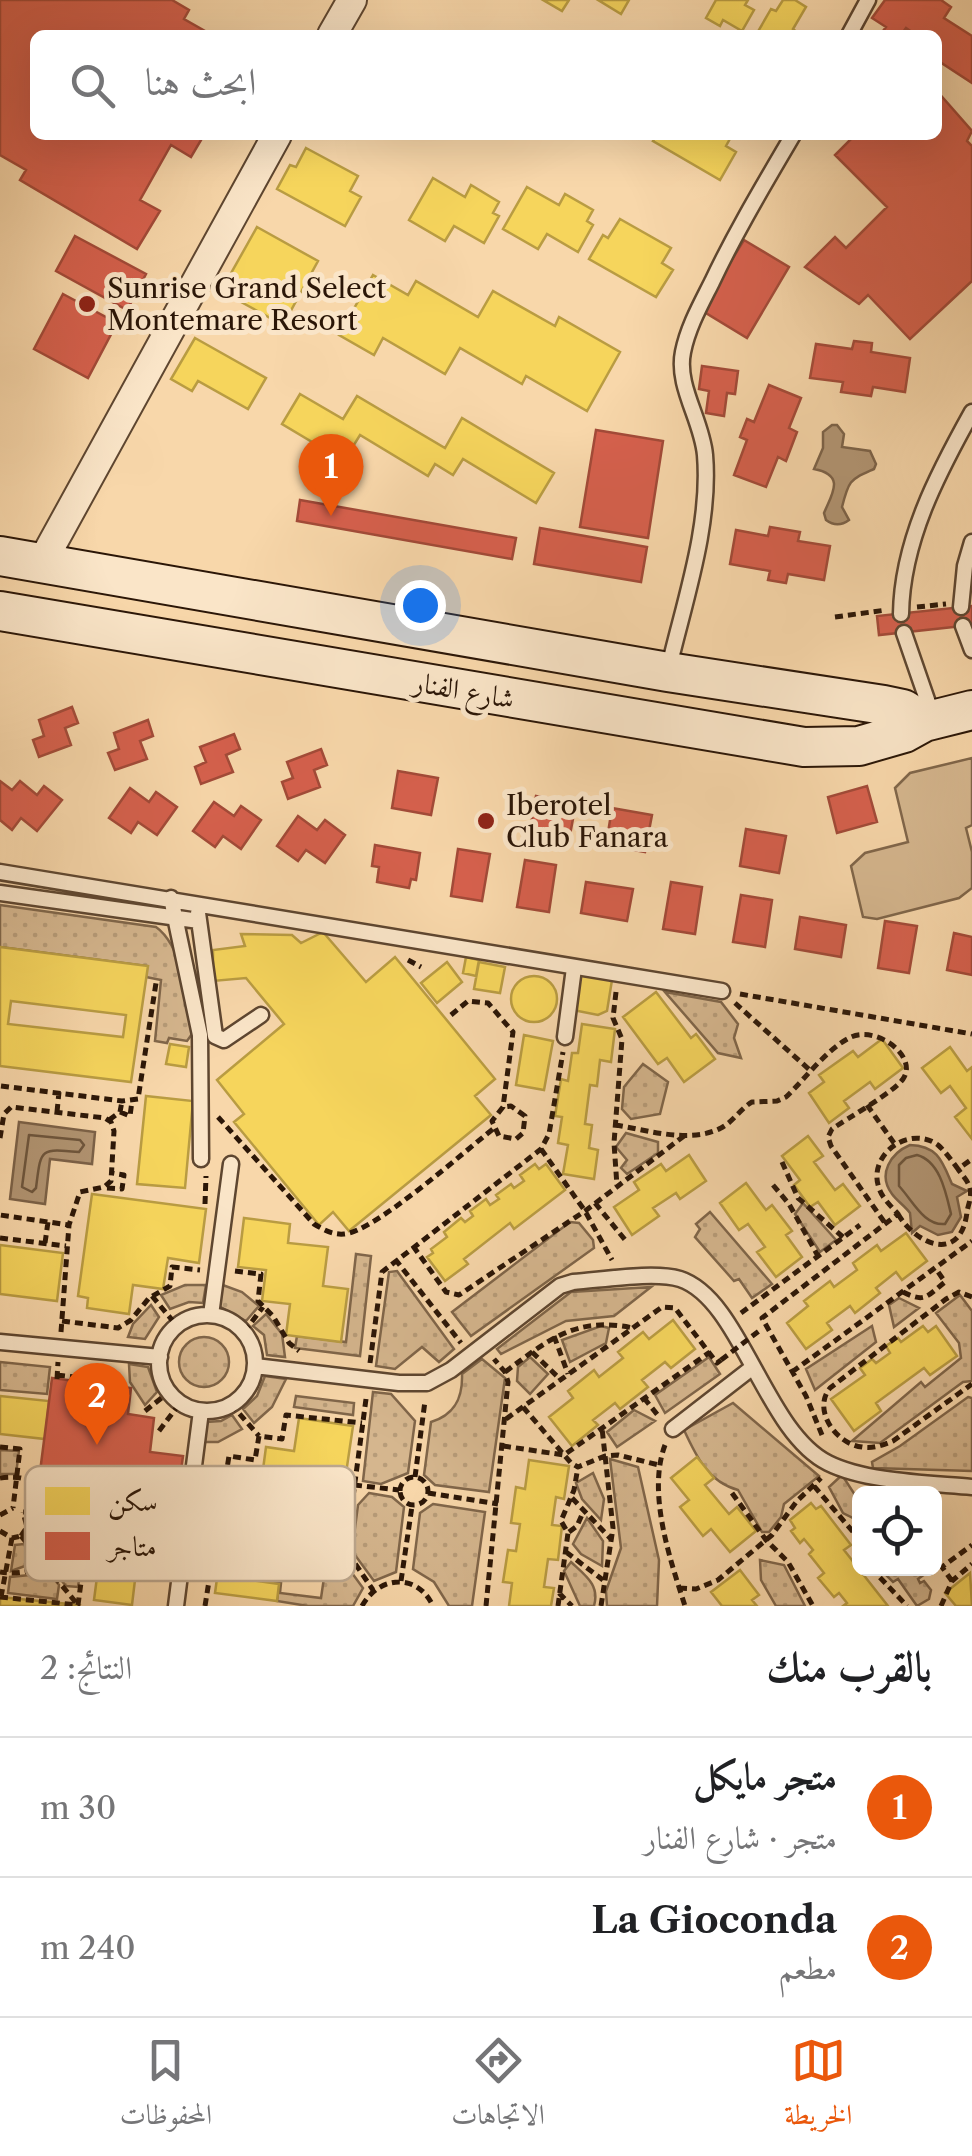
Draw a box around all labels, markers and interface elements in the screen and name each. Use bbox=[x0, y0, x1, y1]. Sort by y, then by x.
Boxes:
search box bbox=[30, 30, 942, 140]
icon: search bbox=[65, 58, 120, 113]
text: ابحث هنا bbox=[145, 58, 256, 105]
place label: Sunrise Grand Select Montemare Resort bbox=[107, 271, 386, 337]
marker: Sunrise Grand Select Montemare Resort bbox=[76, 293, 98, 315]
pin: 1 bbox=[298, 434, 364, 516]
your location bbox=[395, 580, 446, 631]
street label: شارع الفنار bbox=[407, 664, 517, 722]
place label: Iberotel Club Fanara bbox=[506, 788, 668, 854]
marker: Iberotel Club Fanara bbox=[475, 810, 497, 832]
pin: 2 bbox=[64, 1362, 130, 1445]
legend bbox=[25, 1466, 355, 1581]
text: سكن bbox=[108, 1484, 158, 1520]
map controls bbox=[852, 1486, 942, 1576]
button: locate bbox=[852, 1486, 942, 1576]
text: متاجر bbox=[105, 1529, 157, 1563]
text: بالقرب منك bbox=[766, 1640, 932, 1692]
text: النتائج: 2 bbox=[40, 1648, 132, 1687]
text: متجر مايكل bbox=[694, 1752, 837, 1799]
text: 30 m bbox=[40, 1788, 116, 1827]
text: 1 bbox=[892, 1788, 907, 1827]
text: متجر · شارع الفنار bbox=[644, 1818, 837, 1857]
text: La Gioconda bbox=[591, 1896, 837, 1943]
text: 240 m bbox=[40, 1928, 136, 1967]
text: 2 bbox=[890, 1928, 909, 1967]
text: مطعم bbox=[779, 1948, 837, 1987]
tab: المحفوظات bbox=[120, 2033, 212, 2142]
tab: الاتجاهات bbox=[451, 2033, 545, 2142]
tab: الخريطة bbox=[784, 2033, 852, 2142]

